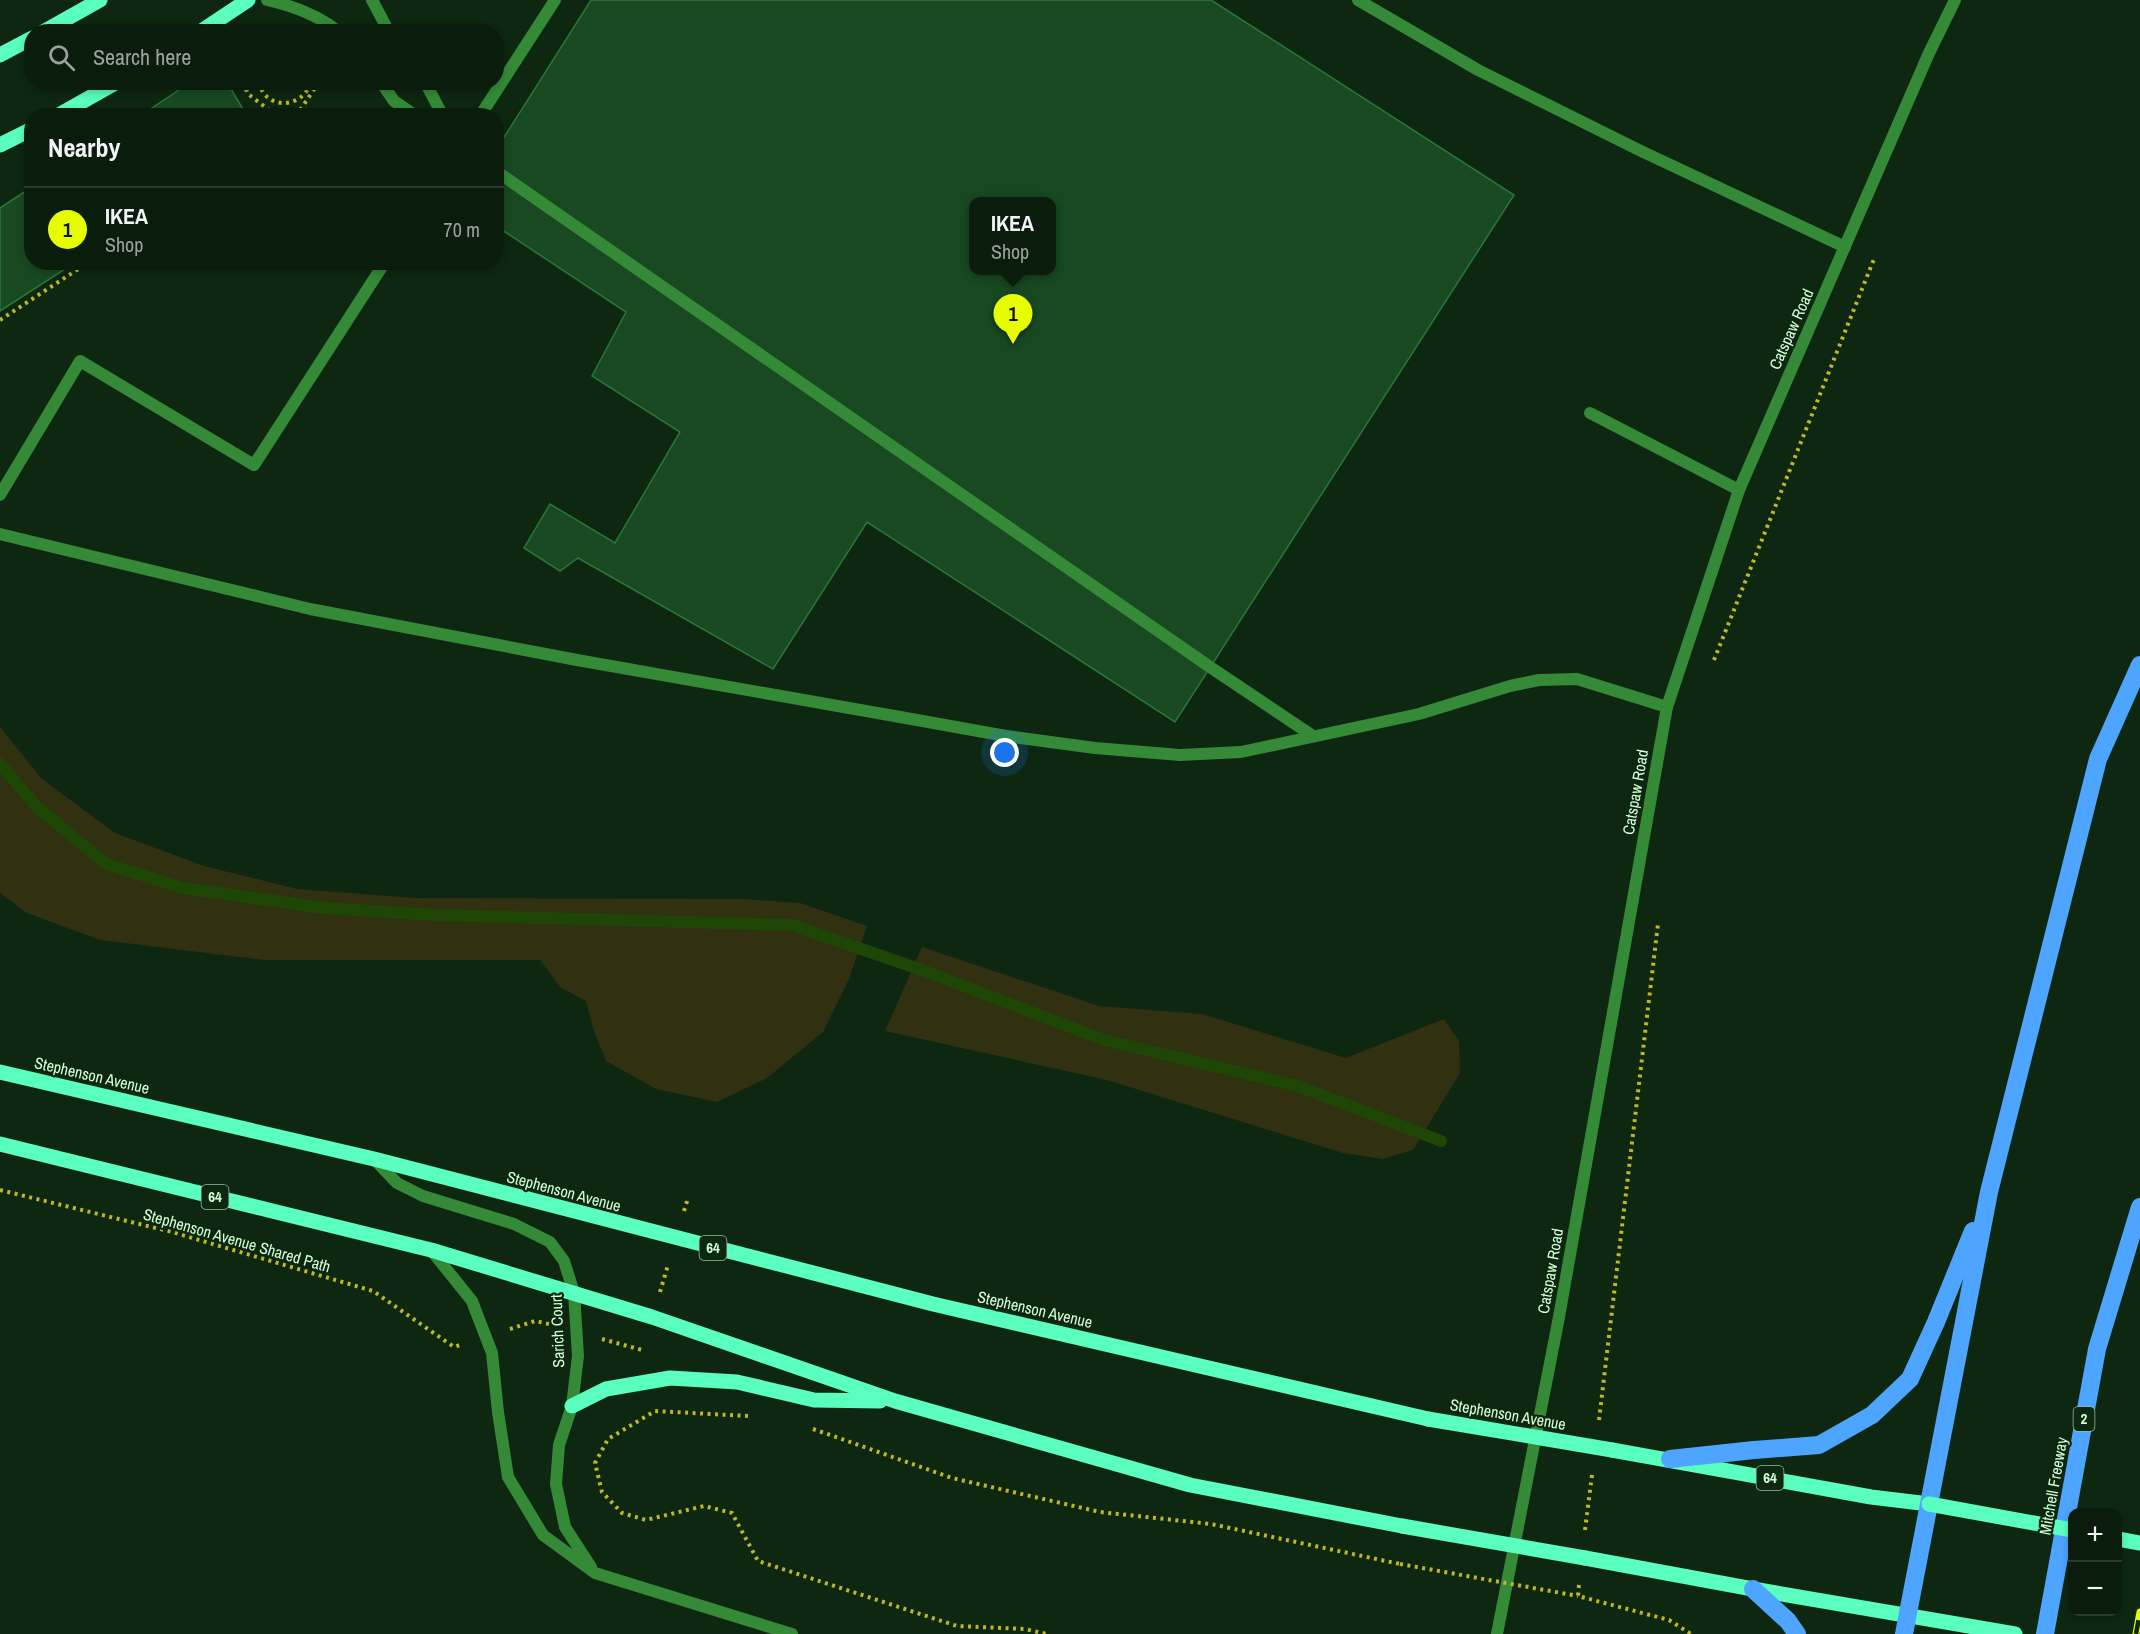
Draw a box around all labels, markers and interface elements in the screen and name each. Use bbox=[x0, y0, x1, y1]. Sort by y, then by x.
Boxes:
search box bbox=[24, 24, 504, 90]
icon: search bbox=[45, 41, 78, 74]
text: Search here bbox=[93, 42, 191, 72]
text: Nearby bbox=[48, 130, 120, 165]
popup bbox=[969, 197, 1056, 275]
text: IKEA bbox=[105, 201, 148, 231]
text: IKEA bbox=[991, 208, 1034, 238]
text: 1 bbox=[63, 216, 72, 243]
text: 70 m bbox=[444, 216, 480, 243]
text: Shop bbox=[105, 231, 143, 258]
text: Shop bbox=[991, 238, 1029, 265]
street label: Catspaw Road bbox=[1763, 285, 1819, 373]
pin: 1 bbox=[994, 294, 1032, 344]
your location bbox=[990, 738, 1019, 767]
street label: Catspaw Road bbox=[1617, 748, 1653, 836]
street label: Stephenson Avenue bbox=[32, 1051, 152, 1099]
street label: Stephenson Avenue bbox=[505, 1165, 623, 1217]
road number: 64 bbox=[202, 1185, 228, 1209]
street label: Stephenson Avenue Shared Path bbox=[141, 1203, 333, 1277]
street label: Catspaw Road bbox=[1532, 1227, 1568, 1315]
road number: 64 bbox=[700, 1236, 726, 1260]
street label: Stephenson Avenue bbox=[975, 1285, 1095, 1333]
street label: Sarich Court bbox=[545, 1293, 569, 1368]
street label: Stephenson Avenue bbox=[1448, 1393, 1568, 1435]
road number: 2 bbox=[2074, 1407, 2094, 1431]
street label: Mitchell Freeway bbox=[2034, 1435, 2073, 1537]
road number: 64 bbox=[1756, 1466, 1784, 1490]
map controls bbox=[2068, 1508, 2122, 1616]
button: + bbox=[2068, 1508, 2122, 1562]
button: − bbox=[2068, 1562, 2122, 1616]

